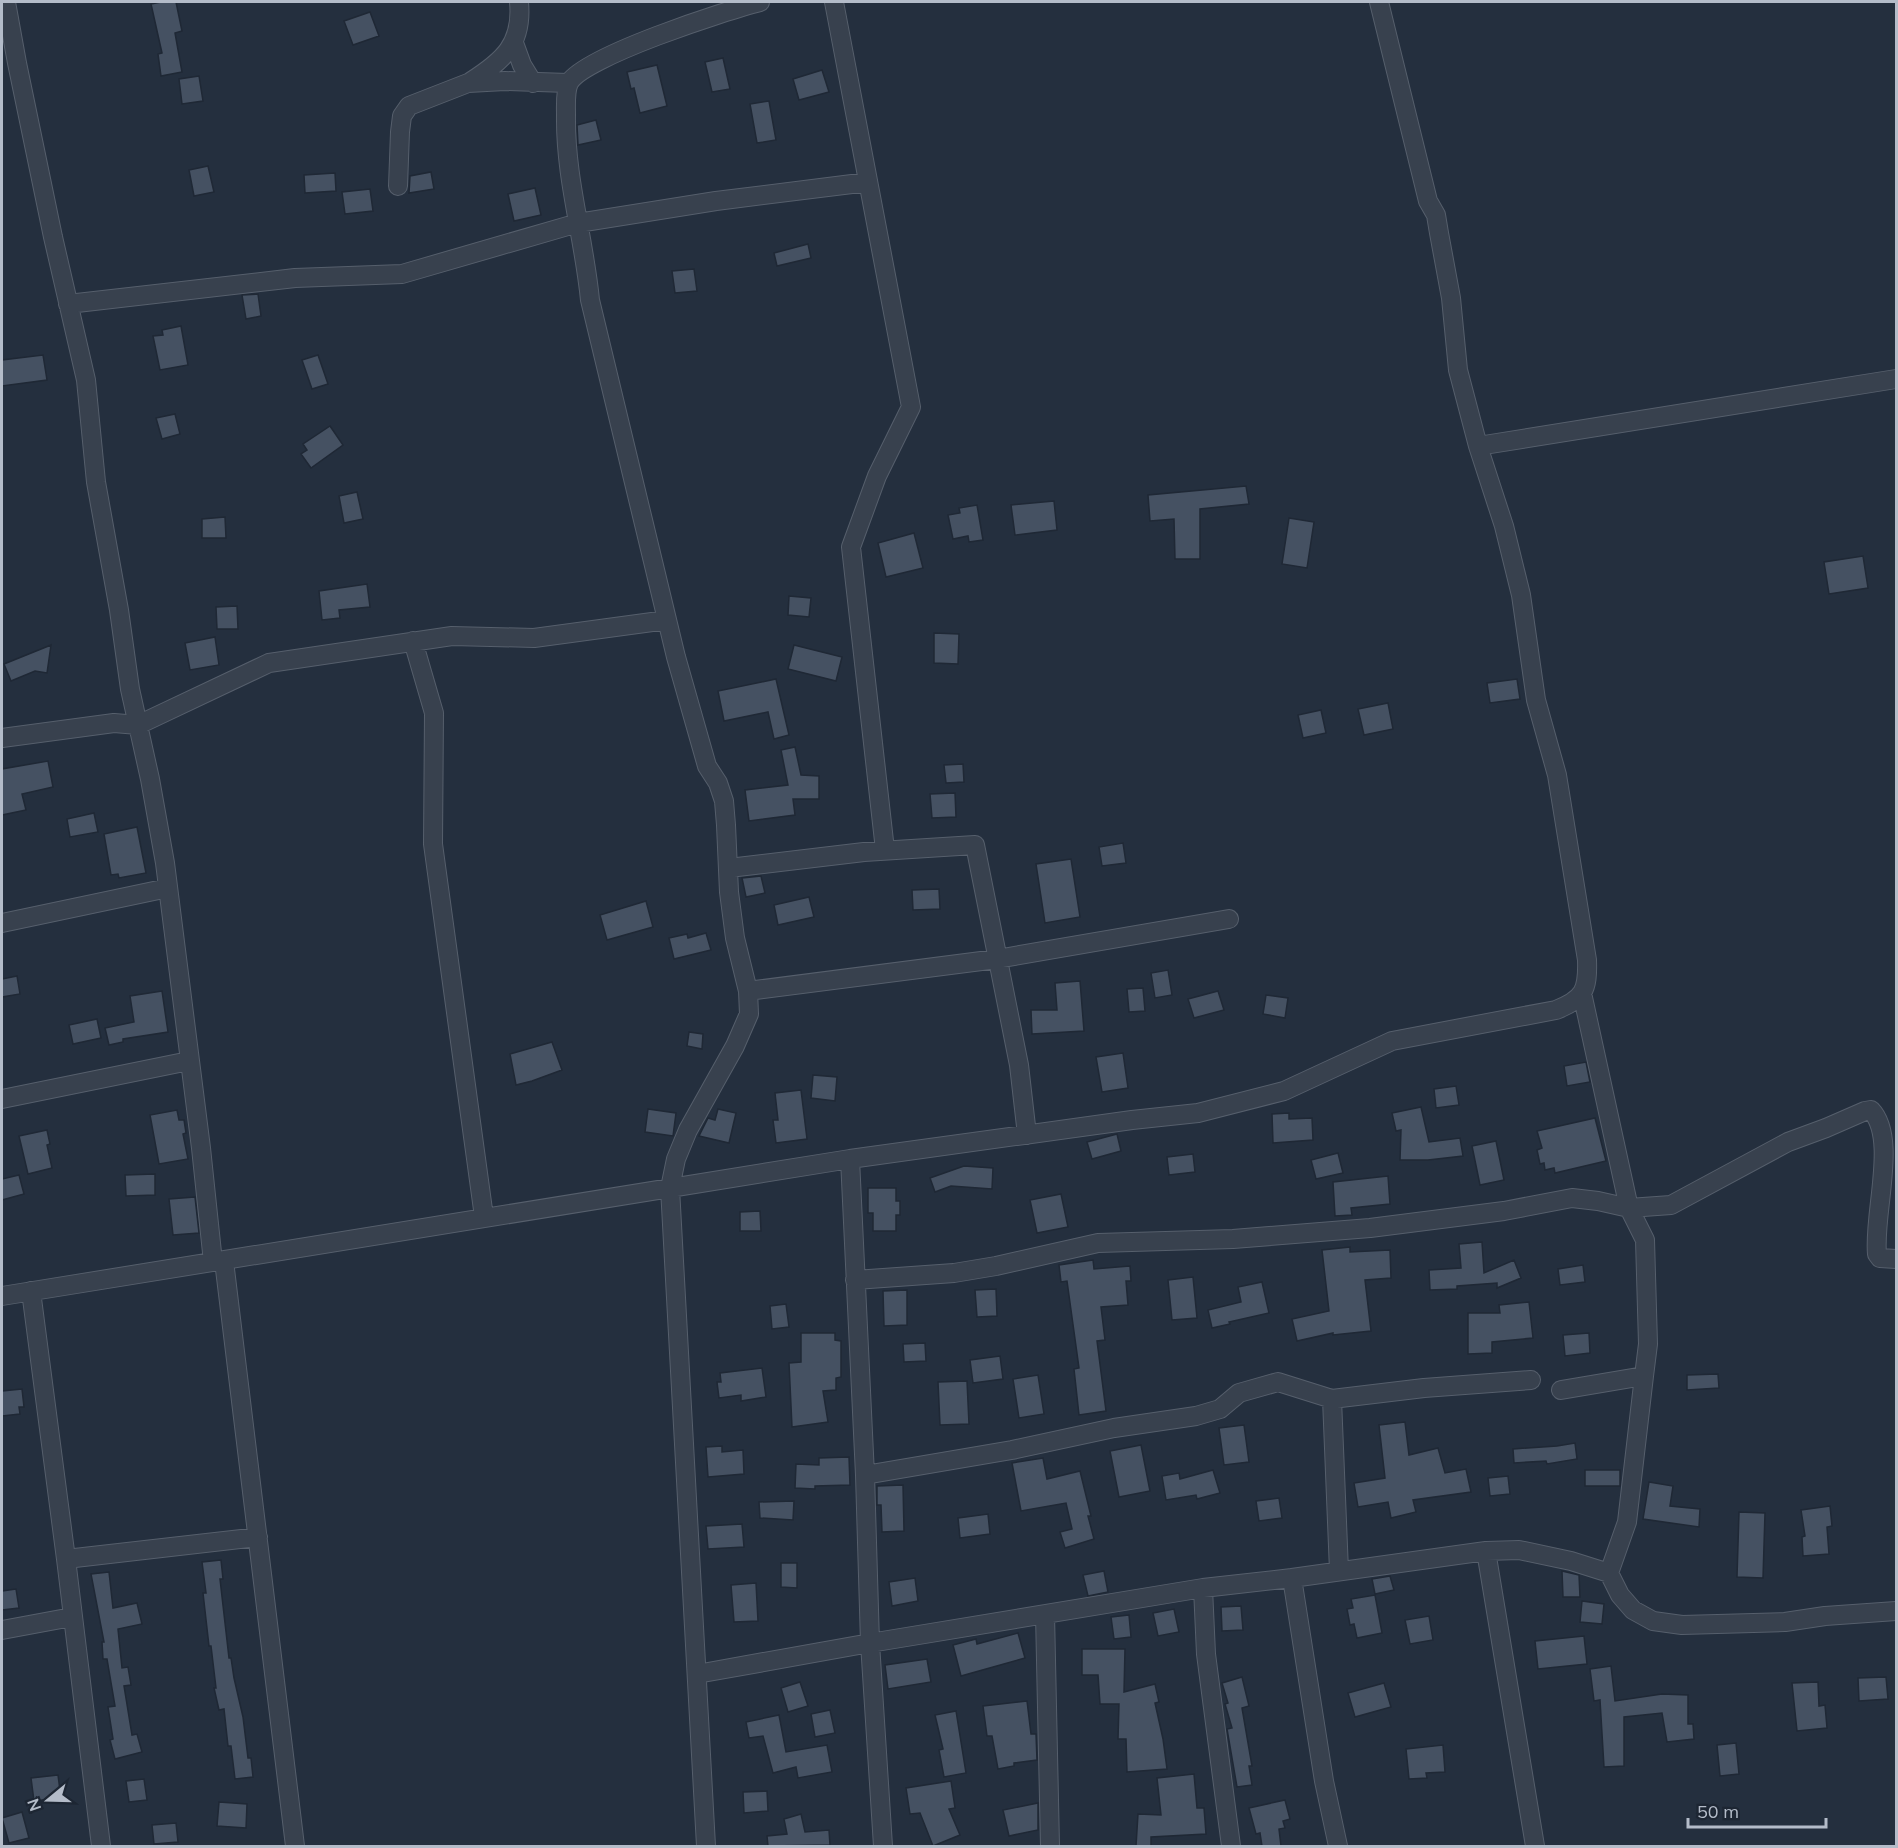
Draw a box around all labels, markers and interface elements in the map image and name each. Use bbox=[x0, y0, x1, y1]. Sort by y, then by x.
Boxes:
north arrow bbox=[18, 1770, 78, 1830]
scale bar bbox=[1688, 1791, 1826, 1829]
text: N bbox=[22, 1796, 45, 1814]
text: 50 m bbox=[1697, 1800, 1739, 1823]

